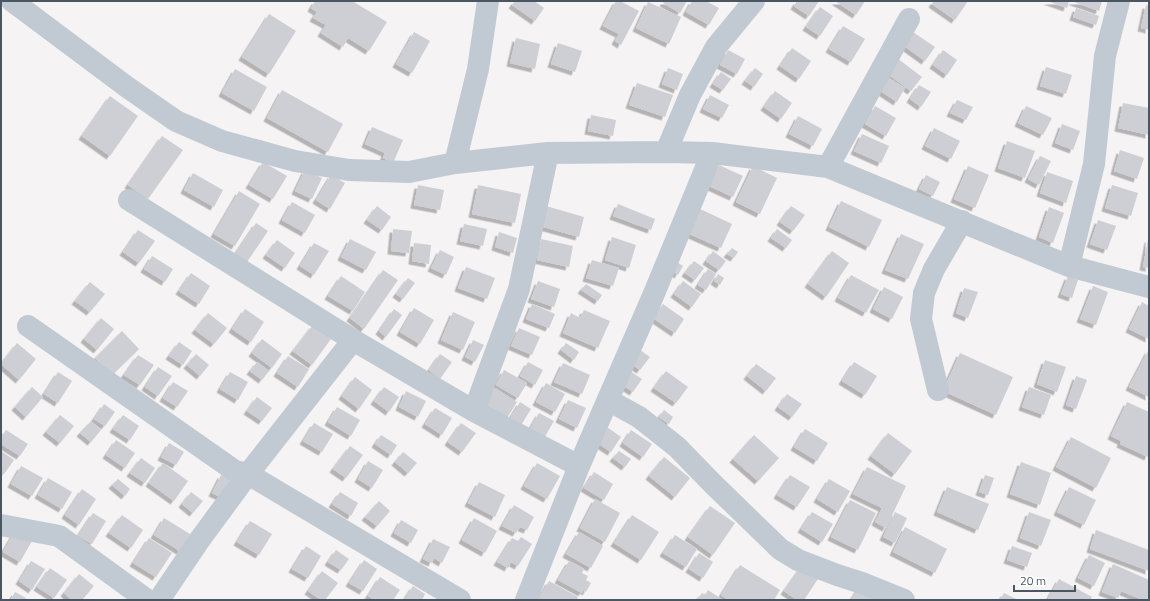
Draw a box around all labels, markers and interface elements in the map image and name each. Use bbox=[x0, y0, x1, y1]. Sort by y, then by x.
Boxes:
scale bar bbox=[1014, 567, 1075, 593]
text: 20 m bbox=[1020, 571, 1046, 590]

